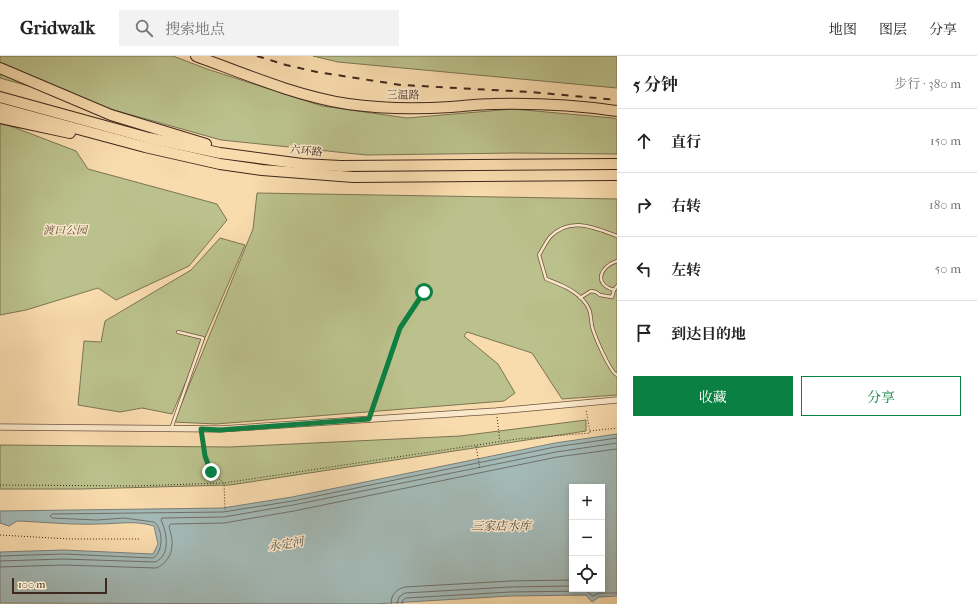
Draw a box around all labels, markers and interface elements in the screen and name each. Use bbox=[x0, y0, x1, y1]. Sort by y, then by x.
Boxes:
search box bbox=[119, 10, 399, 46]
text: Gridwalk bbox=[20, 17, 95, 39]
icon: search bbox=[133, 17, 155, 39]
text: 搜索地点 bbox=[165, 20, 225, 38]
text: 地图 bbox=[829, 21, 857, 38]
text: 图层 bbox=[879, 21, 907, 38]
text: 分享 bbox=[929, 21, 957, 38]
text: 5 分钟 bbox=[633, 74, 678, 94]
text: 步行 · 380 m bbox=[894, 76, 961, 91]
street label: 三温路 bbox=[386, 88, 420, 102]
icon: ahead bbox=[633, 130, 655, 152]
text: 直行 bbox=[671, 133, 701, 151]
text: 150 m bbox=[930, 133, 961, 148]
street label: 六环路 bbox=[289, 143, 323, 159]
icon: right bbox=[633, 194, 655, 216]
text: 右转 bbox=[671, 197, 701, 215]
text: 180 m bbox=[929, 197, 961, 212]
park label: 渡口公园 bbox=[43, 224, 89, 237]
icon: left bbox=[633, 258, 655, 280]
text: 左转 bbox=[671, 261, 701, 279]
text: 50 m bbox=[935, 261, 961, 276]
route start bbox=[415, 283, 433, 301]
icon: arrive bbox=[633, 322, 655, 344]
text: 到达目的地 bbox=[671, 325, 746, 343]
button: 收藏 bbox=[633, 376, 793, 416]
button: 分享 bbox=[801, 376, 961, 416]
route end bbox=[202, 463, 220, 481]
map controls bbox=[569, 484, 605, 592]
button: + bbox=[569, 484, 605, 520]
water label: 三家店水库 bbox=[471, 519, 533, 533]
button: − bbox=[569, 520, 605, 556]
water label: 永定河 bbox=[267, 534, 307, 554]
button: locate bbox=[569, 556, 605, 592]
scale bar bbox=[12, 576, 107, 595]
text: 100 m bbox=[18, 578, 46, 591]

